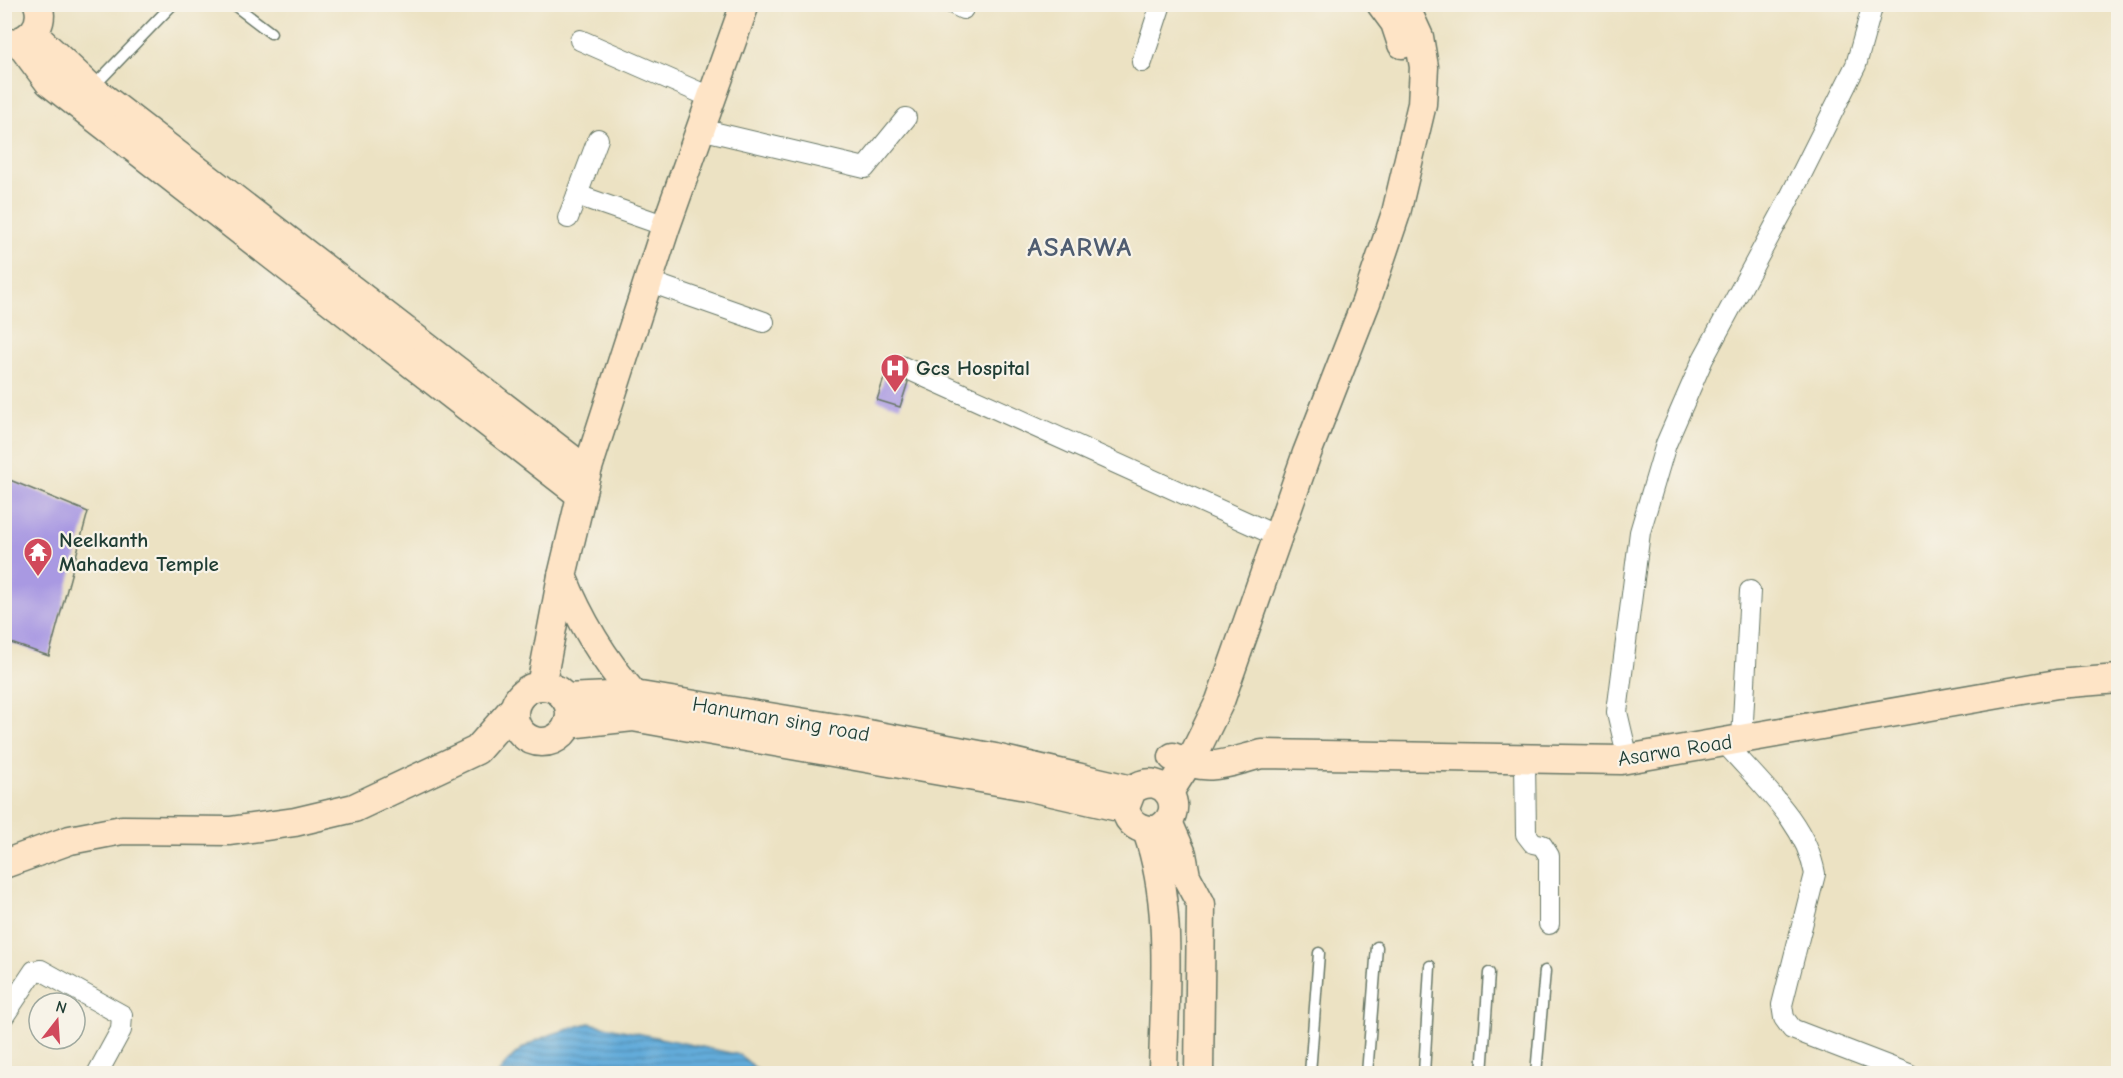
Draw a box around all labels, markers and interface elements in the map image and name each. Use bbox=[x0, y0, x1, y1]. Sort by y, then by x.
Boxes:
district label: ASARWA bbox=[1027, 232, 1133, 263]
hospital icon: Gcs Hospital bbox=[879, 352, 911, 394]
place label: Gcs Hospital bbox=[916, 356, 1030, 380]
place label: Neelkanth Mahadeva Temple bbox=[59, 528, 219, 576]
temple icon: Neelkanth Mahadeva Temple bbox=[22, 536, 54, 578]
street label: Hanuman sing road bbox=[691, 692, 871, 746]
street label: Asarwa Road bbox=[1616, 729, 1734, 771]
north arrow bbox=[27, 991, 87, 1051]
text: N bbox=[53, 997, 69, 1018]

